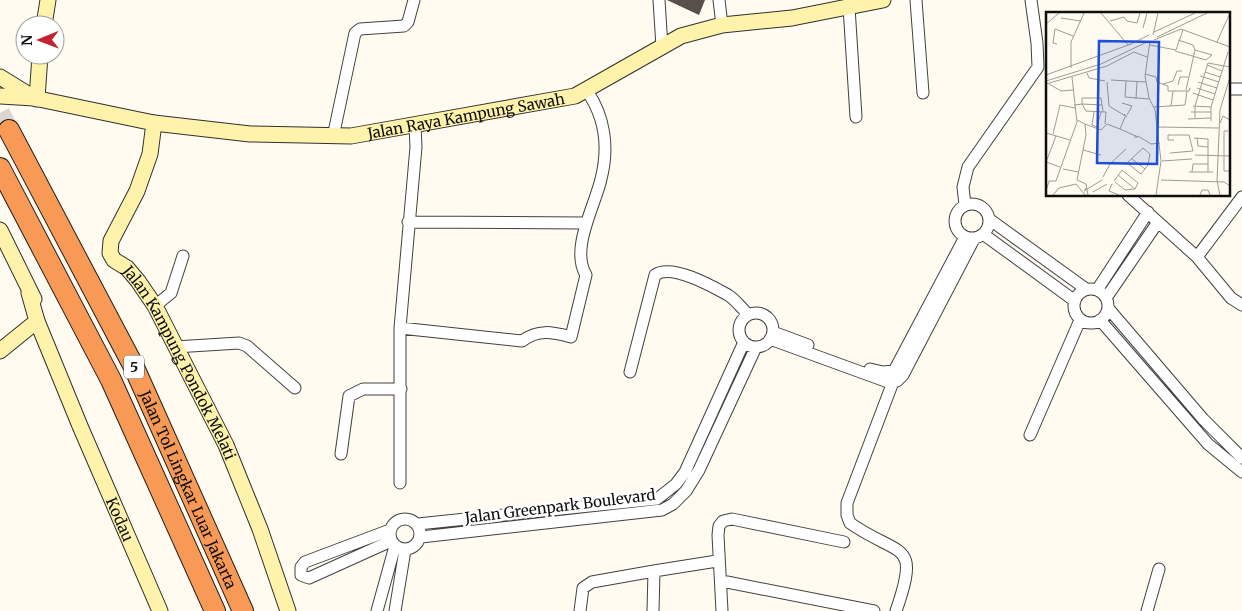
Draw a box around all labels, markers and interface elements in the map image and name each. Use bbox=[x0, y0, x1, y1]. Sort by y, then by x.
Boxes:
inset map bbox=[1046, 12, 1230, 196]
north arrow bbox=[15, 15, 65, 65]
text: N bbox=[18, 35, 36, 46]
street label: Jalan Raya Kampung Sawah bbox=[365, 89, 566, 143]
street label: Jalan Kampung Pondok Melati bbox=[119, 261, 240, 462]
road number: 5 bbox=[124, 356, 144, 378]
street label: Jalan Tol Lingkar Luar Jakarta bbox=[136, 386, 241, 592]
street label: Jalan Greenpark Boulevard bbox=[463, 485, 656, 527]
street label: Kodau bbox=[102, 494, 138, 544]

